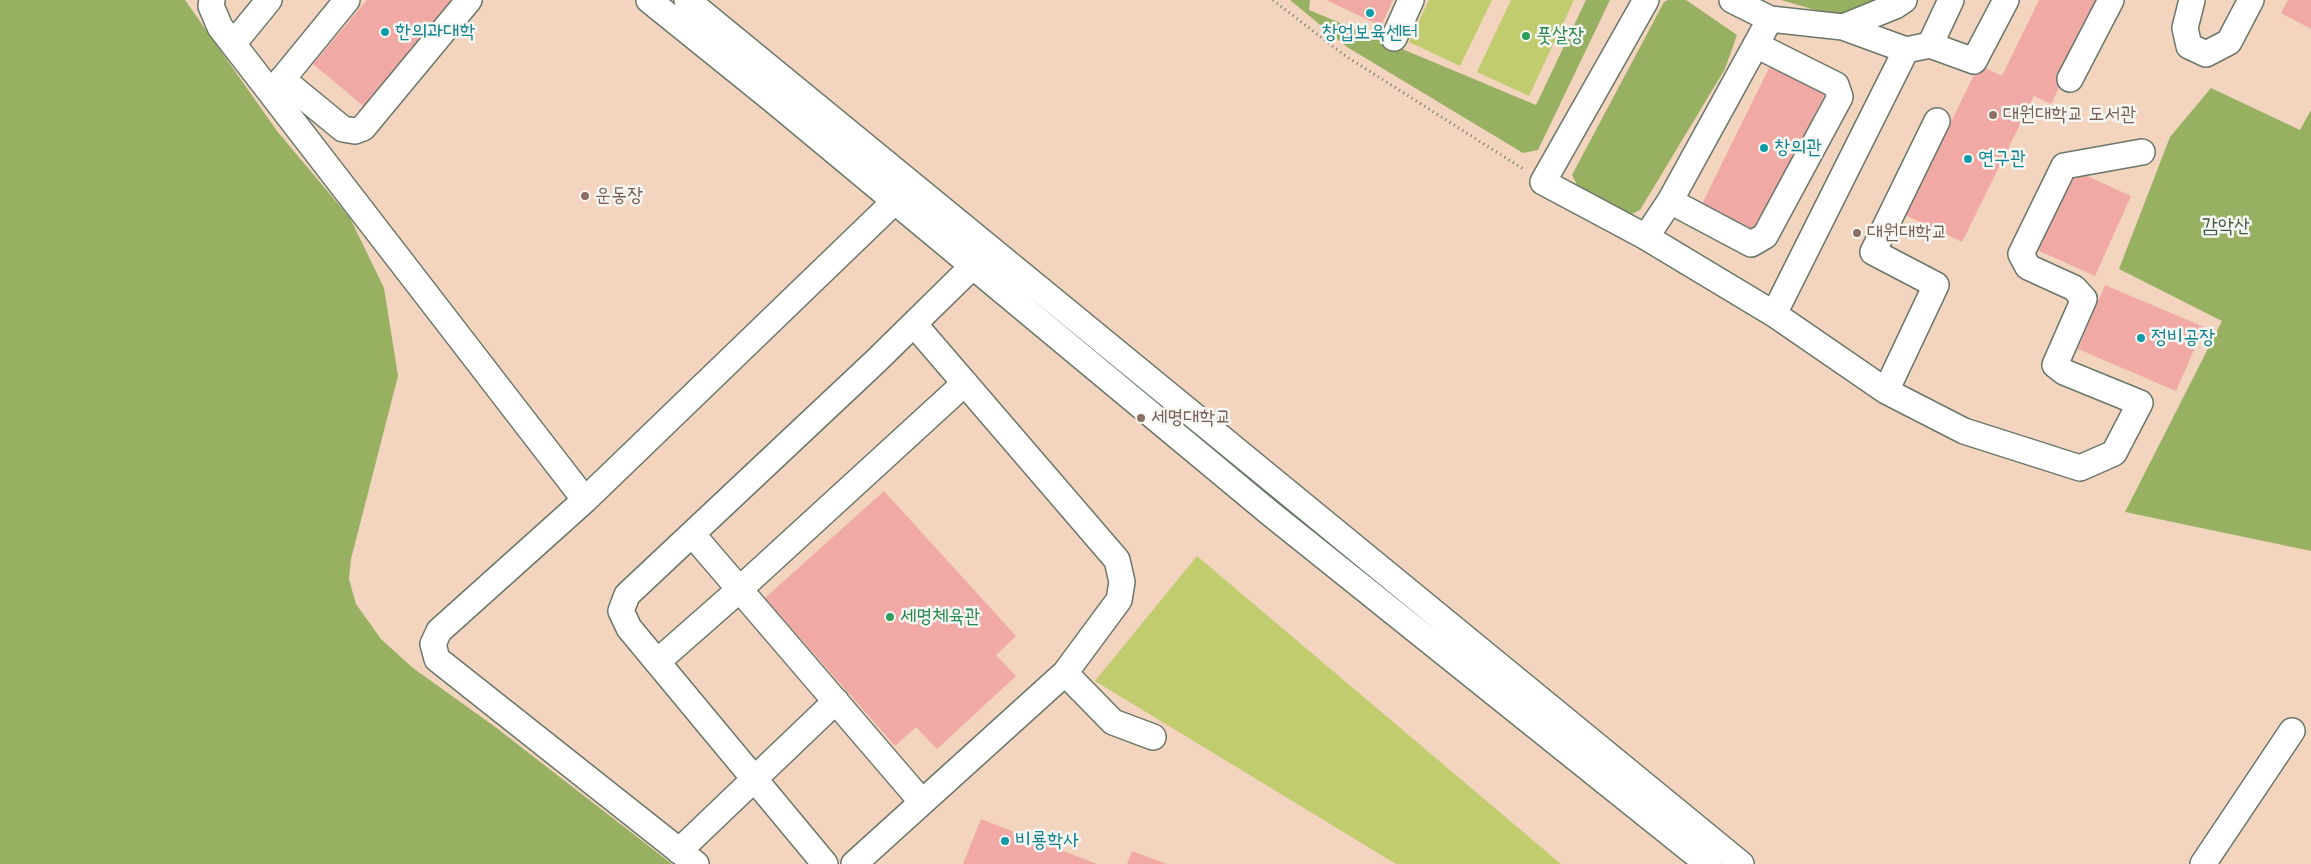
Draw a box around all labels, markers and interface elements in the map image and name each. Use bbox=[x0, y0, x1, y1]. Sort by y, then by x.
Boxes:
marker: 창업보육센터 bbox=[1364, 7, 1376, 19]
place label: 한의과대학 bbox=[395, 20, 475, 44]
place label: 창업보육센터 bbox=[1322, 21, 1418, 45]
place label: 풋살장 bbox=[1536, 24, 1584, 48]
marker: 한의과대학 bbox=[379, 26, 391, 38]
marker: 풋살장 bbox=[1520, 30, 1532, 42]
place label: 대원대학교 도서관 bbox=[2003, 103, 2137, 127]
marker: 대원대학교 도서관 bbox=[1987, 109, 1999, 121]
place label: 창의관 bbox=[1774, 136, 1822, 160]
marker: 창의관 bbox=[1758, 142, 1770, 154]
place label: 연구관 bbox=[1978, 147, 2026, 171]
marker: 연구관 bbox=[1962, 153, 1974, 165]
place label: 운동장 bbox=[595, 184, 643, 208]
marker: 운동장 bbox=[579, 190, 591, 202]
park label: 감악산 bbox=[2202, 215, 2250, 239]
place label: 대원대학교 bbox=[1867, 221, 1947, 245]
marker: 대원대학교 bbox=[1851, 227, 1863, 239]
place label: 정비공장 bbox=[2151, 326, 2215, 350]
marker: 정비공장 bbox=[2135, 332, 2147, 344]
place label: 세명대학교 bbox=[1151, 406, 1231, 430]
marker: 세명대학교 bbox=[1135, 412, 1147, 424]
place label: 세명체육관 bbox=[900, 605, 980, 629]
marker: 세명체육관 bbox=[884, 611, 896, 623]
place label: 비룡학사 bbox=[1015, 829, 1079, 853]
marker: 비룡학사 bbox=[999, 835, 1011, 847]

